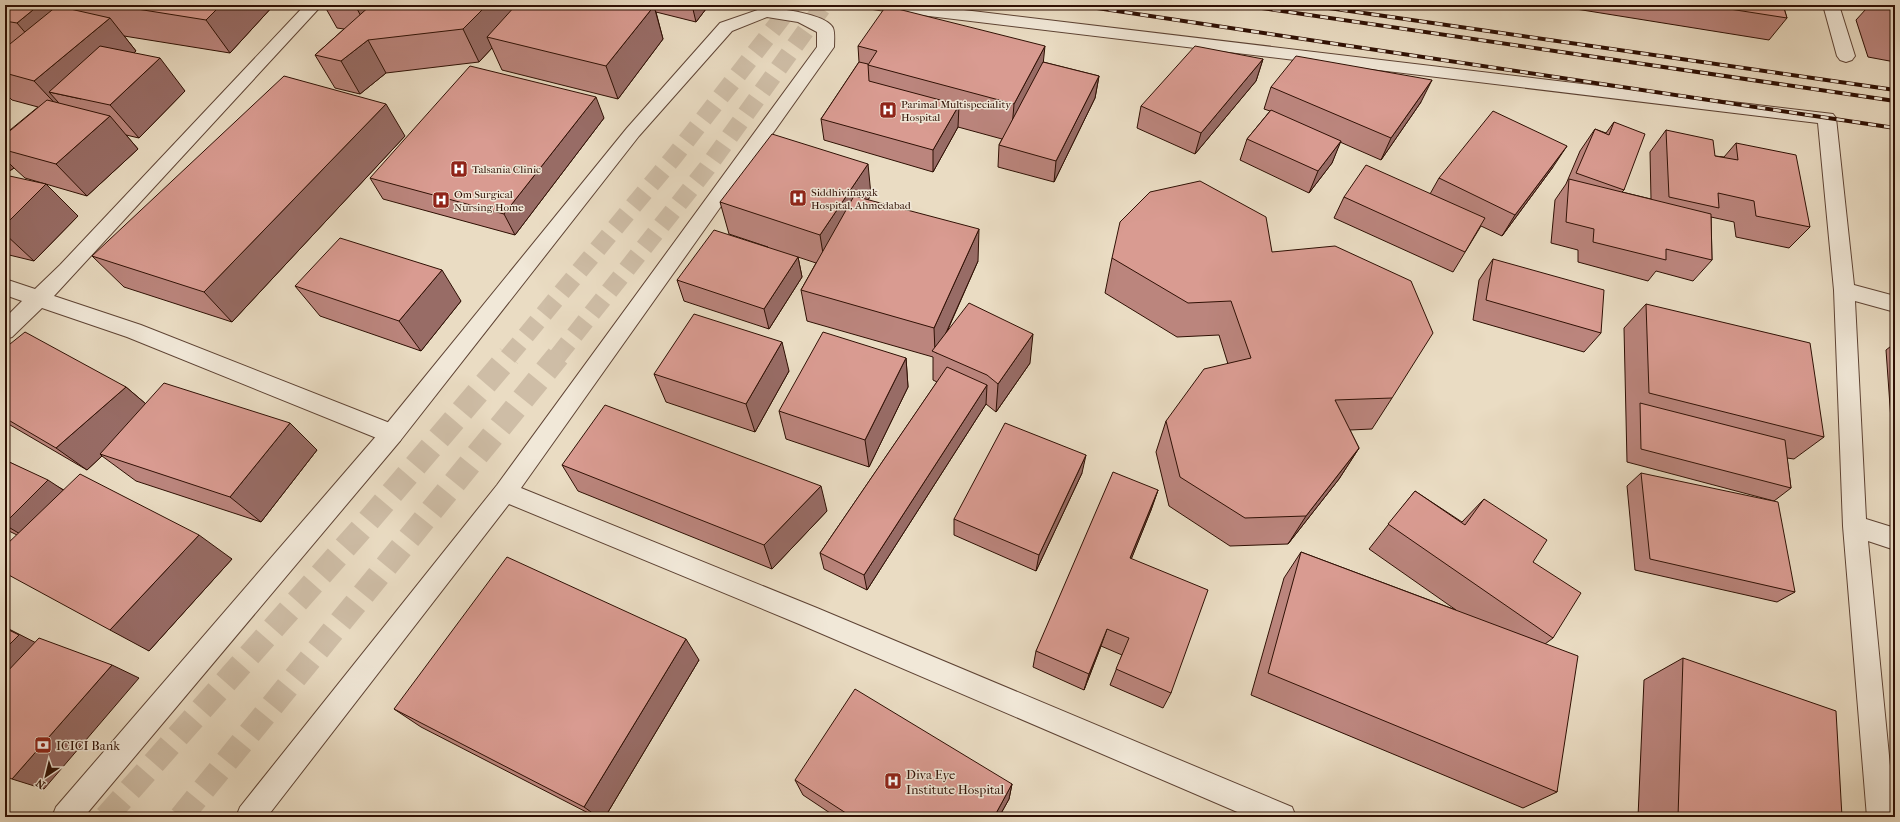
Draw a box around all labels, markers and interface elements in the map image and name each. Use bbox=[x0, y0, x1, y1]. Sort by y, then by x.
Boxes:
place label: Parimal Multispeciality Hospital bbox=[901, 98, 1012, 124]
hospital icon: Parimal Multispeciality Hospital bbox=[878, 100, 898, 120]
hospital icon: Talsania Clinic bbox=[449, 159, 469, 179]
place label: Talsania Clinic bbox=[472, 163, 541, 176]
place label: Siddhivinayak Hospital, Ahmedabad bbox=[811, 186, 912, 212]
place label: Om Surgical Nursing Home bbox=[454, 188, 524, 214]
hospital icon: Siddhivinayak Hospital, Ahmedabad bbox=[788, 188, 808, 208]
hospital icon: Om Surgical Nursing Home bbox=[431, 190, 451, 210]
bank icon: ICICI Bank bbox=[33, 735, 53, 755]
place label: ICICI Bank bbox=[56, 738, 120, 753]
north arrow bbox=[26, 756, 66, 796]
place label: Diva Eye Institute Hospital bbox=[906, 767, 1005, 797]
hospital icon: Diva Eye Institute Hospital bbox=[883, 771, 903, 791]
text: N bbox=[33, 776, 48, 792]

